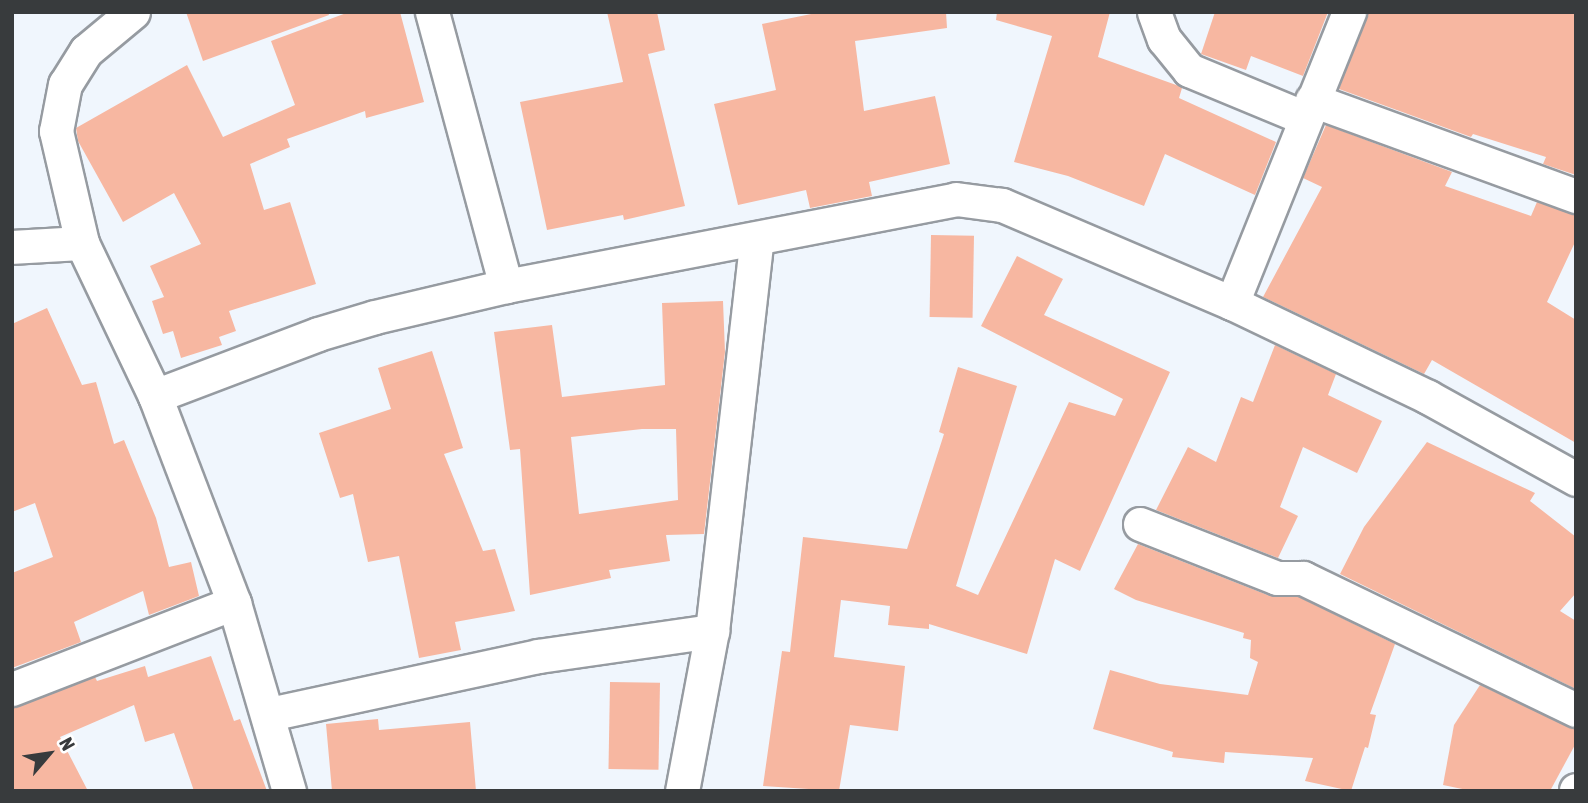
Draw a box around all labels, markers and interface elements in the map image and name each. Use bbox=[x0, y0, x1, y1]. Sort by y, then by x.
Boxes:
north arrow bbox=[14, 719, 84, 789]
text: N bbox=[55, 734, 80, 754]

